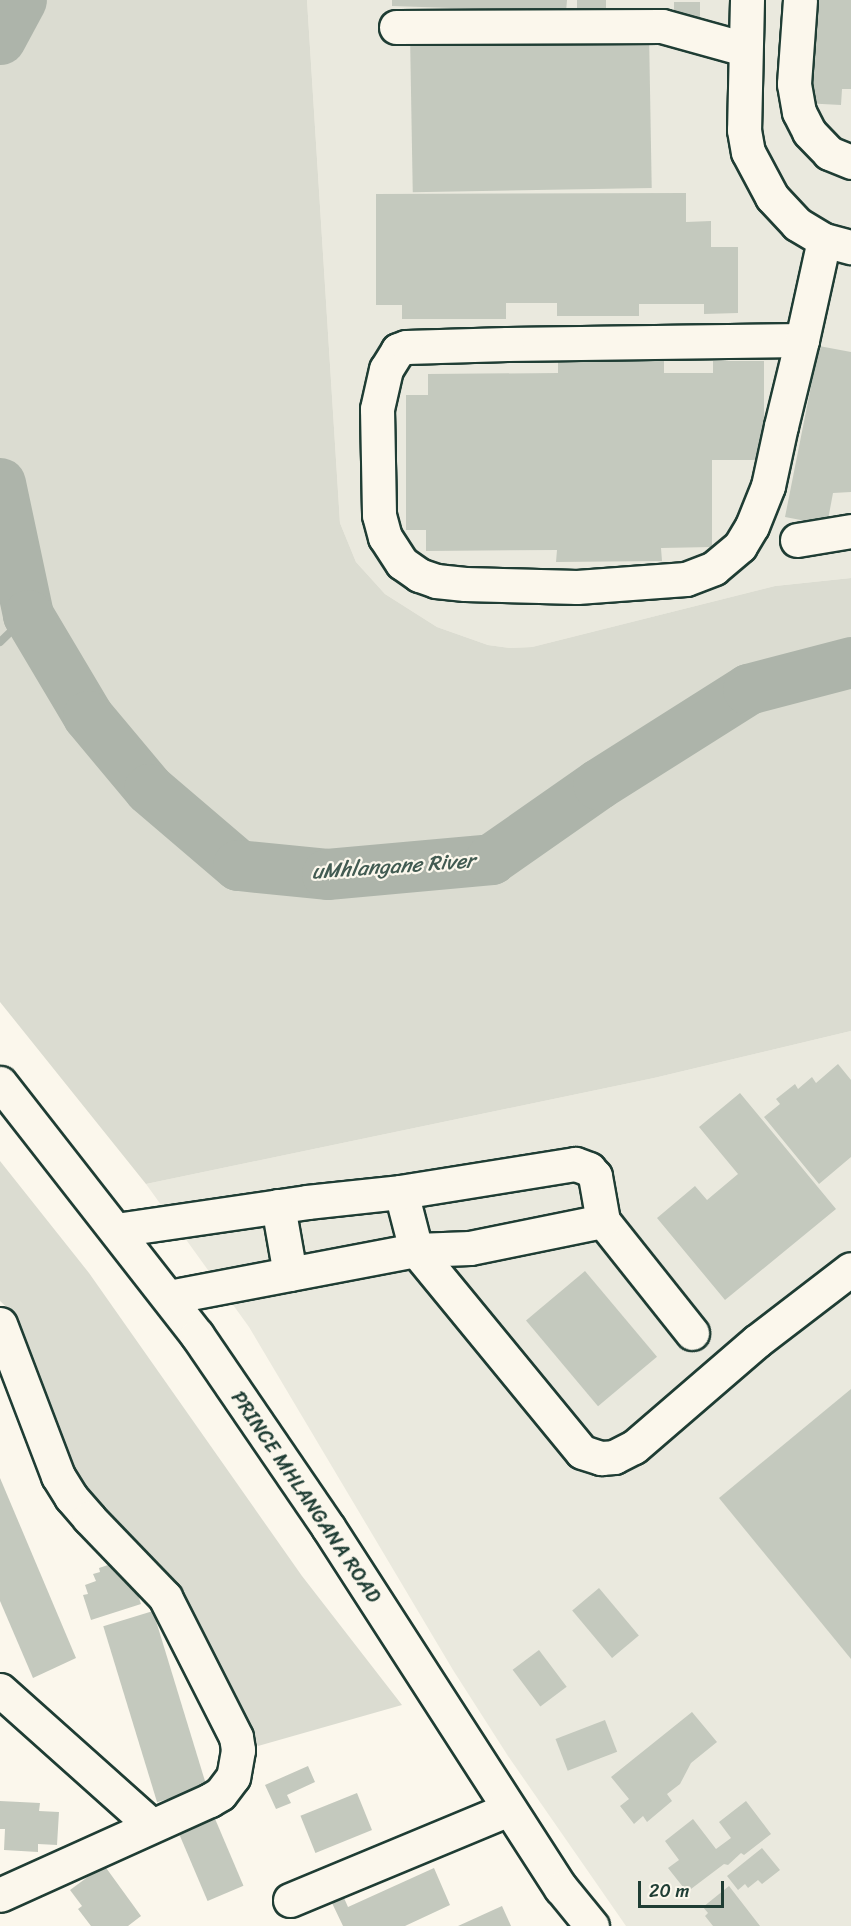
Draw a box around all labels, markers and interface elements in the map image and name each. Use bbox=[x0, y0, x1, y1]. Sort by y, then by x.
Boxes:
water label: uMhlangane River bbox=[310, 848, 476, 884]
street label: PRINCE MHLANGANA ROAD bbox=[226, 1387, 386, 1607]
scale bar bbox=[641, 1869, 726, 1907]
text: 20 m bbox=[649, 1875, 689, 1907]

